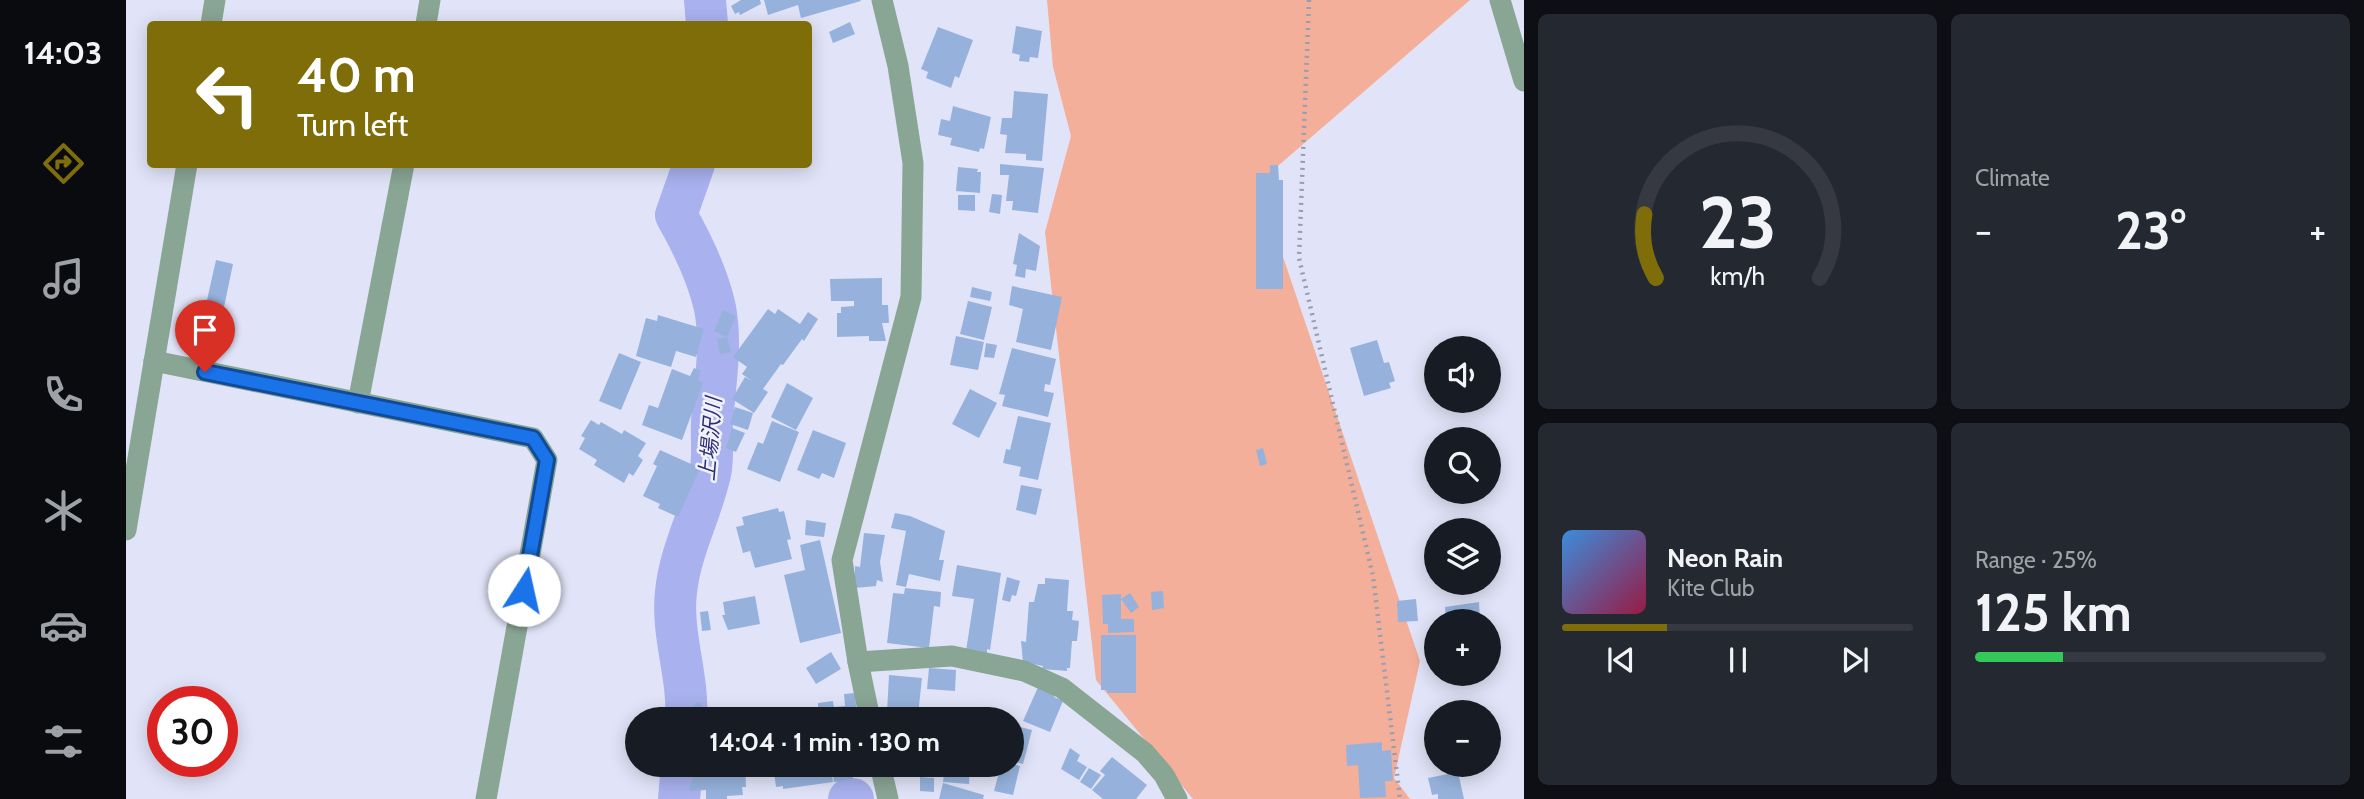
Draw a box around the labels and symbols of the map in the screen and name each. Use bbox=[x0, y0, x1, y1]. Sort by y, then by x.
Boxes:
pin bbox=[175, 300, 235, 372]
water label: 上場沢川 bbox=[694, 394, 726, 482]
position arrow bbox=[487, 553, 561, 627]
speed limit sign: 30 bbox=[147, 686, 238, 777]

